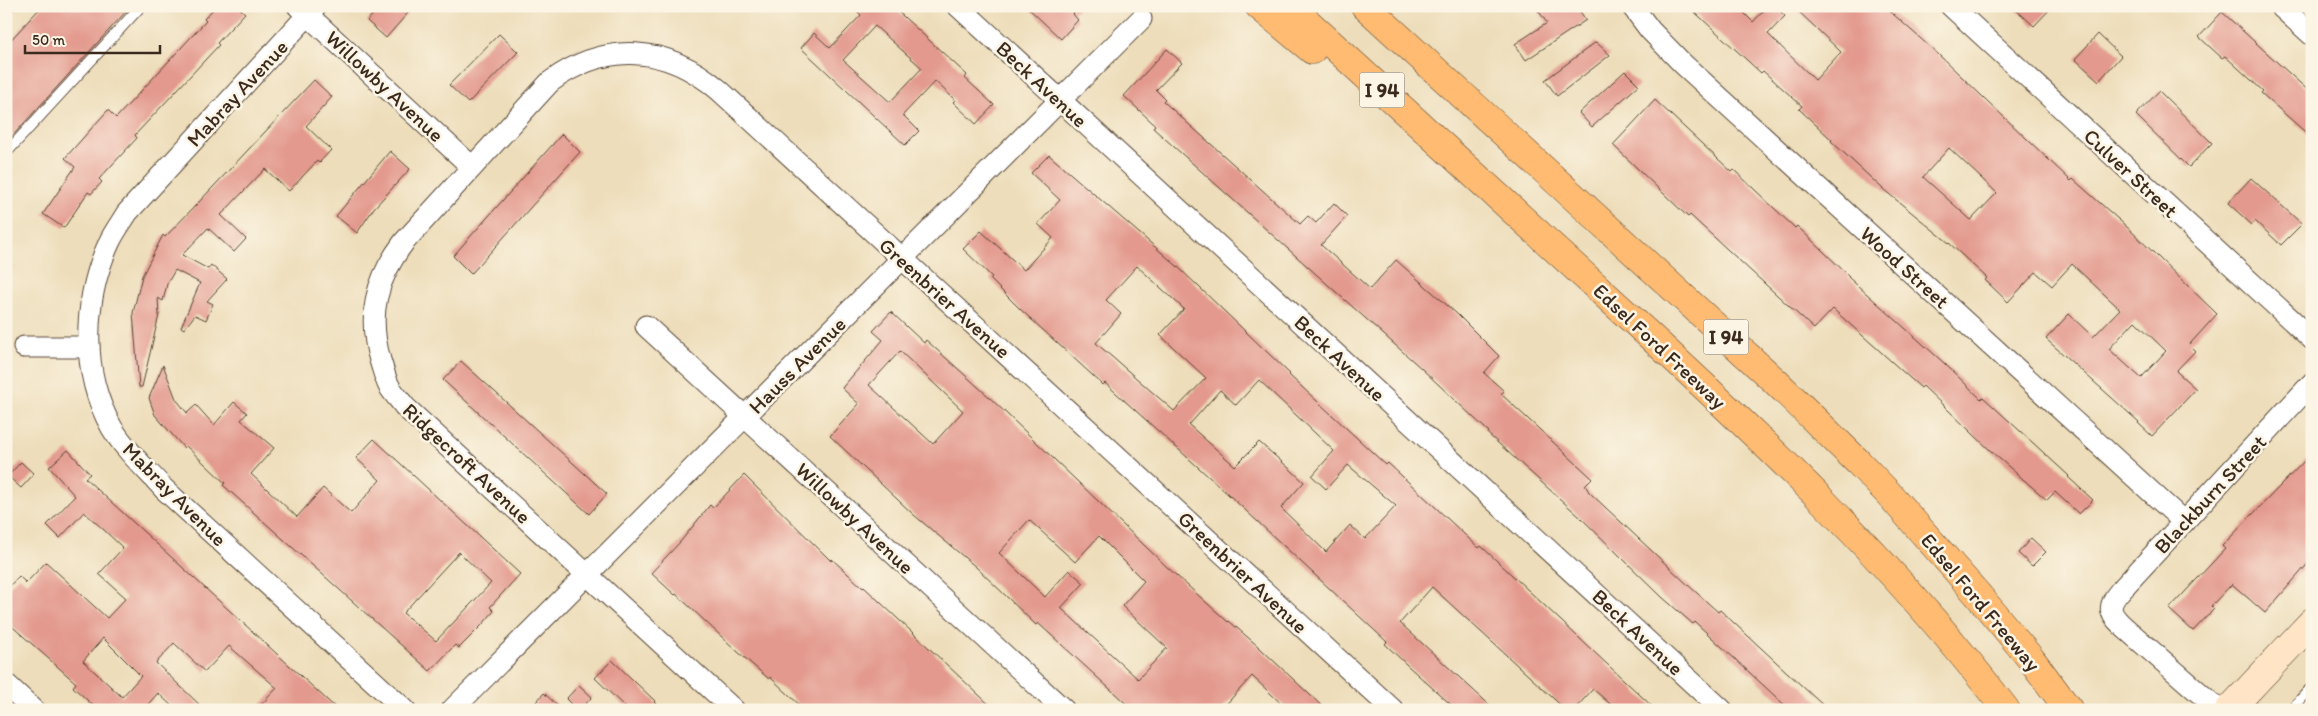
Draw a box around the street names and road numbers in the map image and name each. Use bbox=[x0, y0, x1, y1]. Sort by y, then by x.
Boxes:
street label: Willowby Avenue bbox=[321, 25, 449, 147]
street label: Mabray Avenue bbox=[181, 34, 293, 152]
street label: Beck Avenue bbox=[991, 35, 1093, 133]
road number: I 94 bbox=[1360, 72, 1404, 108]
street label: Culver Street bbox=[2079, 123, 2183, 223]
street label: Wood Street bbox=[1855, 221, 1955, 313]
street label: Greenbrier Avenue bbox=[874, 232, 1016, 364]
street label: Edsel Ford Freeway bbox=[1588, 278, 1732, 414]
street label: Beck Avenue bbox=[1289, 309, 1391, 407]
street label: Hauss Avenue bbox=[743, 311, 851, 419]
road number: I 94 bbox=[1704, 320, 1748, 354]
street label: Ridgecroft Avenue bbox=[398, 397, 536, 529]
street label: Blackburn Street bbox=[2149, 429, 2271, 559]
street label: Mabray Avenue bbox=[118, 437, 232, 551]
street label: Willowby Avenue bbox=[791, 457, 919, 579]
street label: Greenbrier Avenue bbox=[1173, 506, 1313, 638]
street label: Edsel Ford Freeway bbox=[1916, 528, 2046, 676]
street label: Beck Avenue bbox=[1587, 583, 1689, 681]

